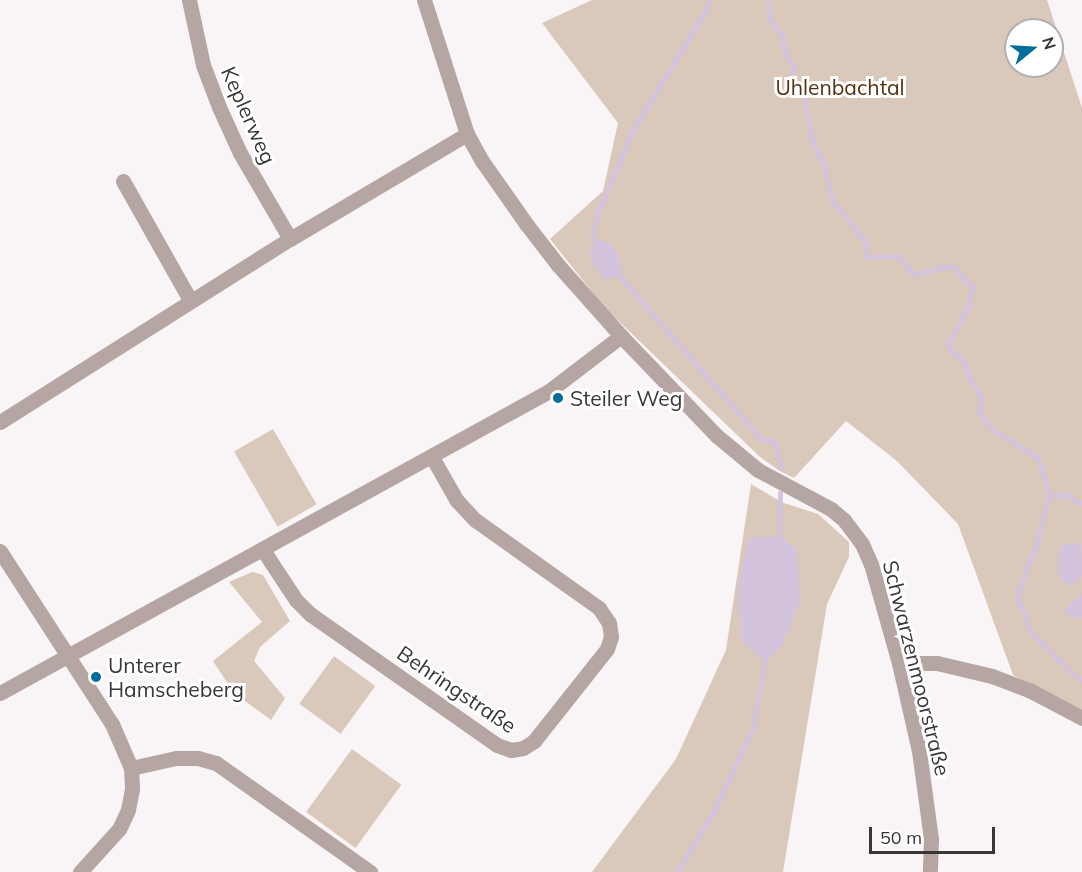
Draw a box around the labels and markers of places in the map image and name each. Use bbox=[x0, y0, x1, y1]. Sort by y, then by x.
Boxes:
place label: Steiler Weg bbox=[570, 385, 682, 411]
marker: Steiler Weg bbox=[551, 391, 565, 405]
place label: Unterer Hamscheberg bbox=[108, 652, 244, 702]
marker: Unterer Hamscheberg bbox=[89, 670, 103, 684]

